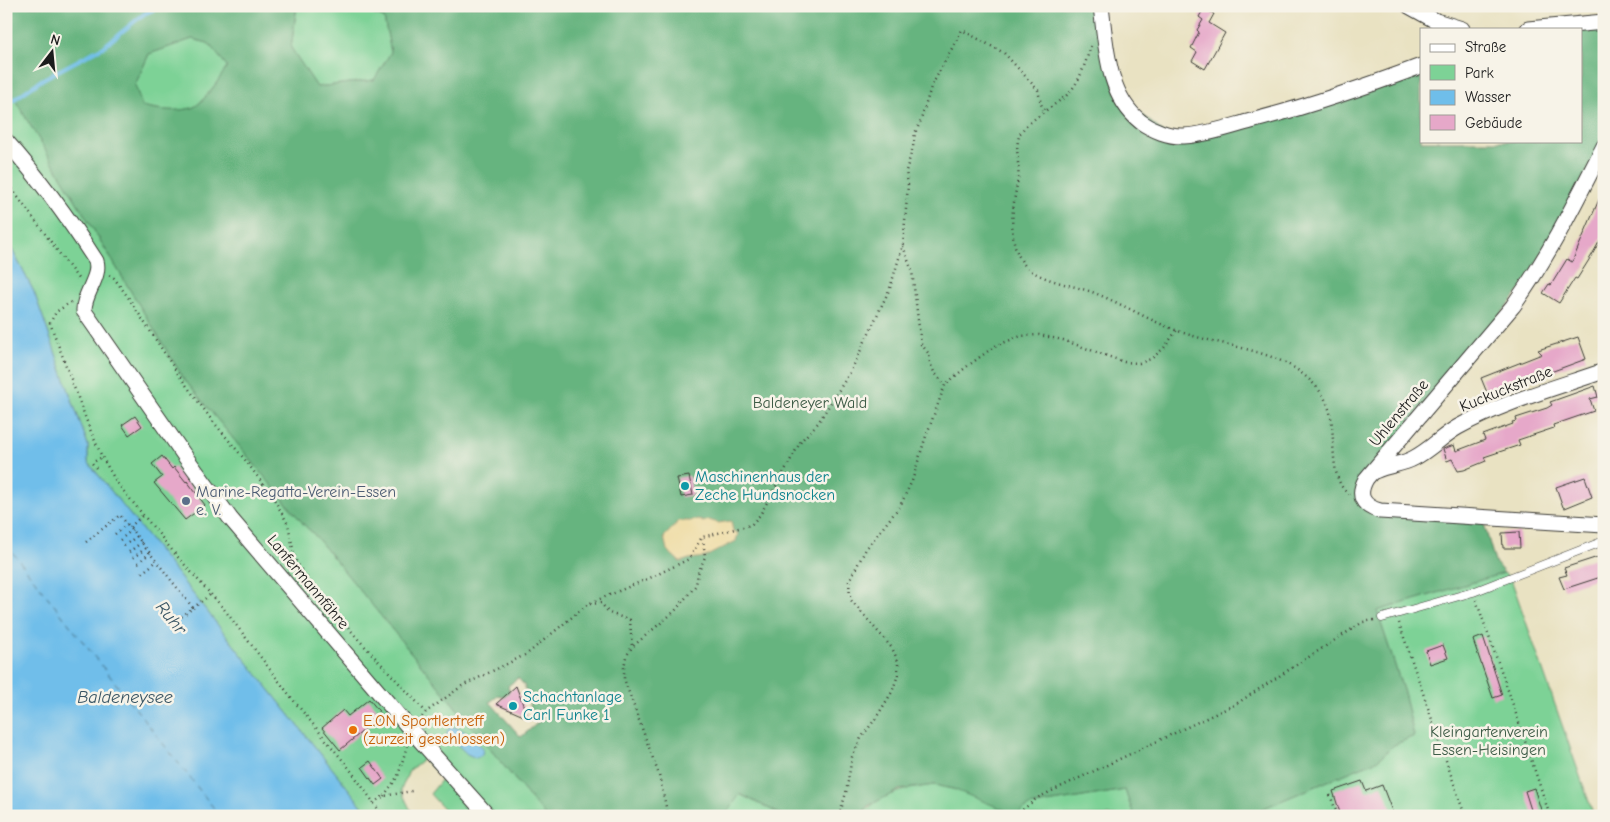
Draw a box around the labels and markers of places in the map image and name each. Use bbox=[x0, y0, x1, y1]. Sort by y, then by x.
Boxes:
place label: Maschinenhaus der Zeche Hundsnocken bbox=[695, 468, 835, 504]
marker: Maschinenhaus der Zeche Hundsnocken bbox=[679, 480, 691, 492]
place label: Marine-Regatta-Verein-Essen e. V. bbox=[196, 483, 396, 519]
marker: Marine-Regatta-Verein-Essen e. V. bbox=[180, 495, 192, 507]
place label: Schachtanlage Carl Funke 1 bbox=[523, 688, 622, 724]
marker: Schachtanlage Carl Funke 1 bbox=[507, 700, 519, 712]
place label: E.ON Sportlertreff (zurzeit geschlossen) bbox=[363, 712, 505, 748]
marker: E.ON Sportlertreff (zurzeit geschlossen) bbox=[347, 724, 359, 736]

